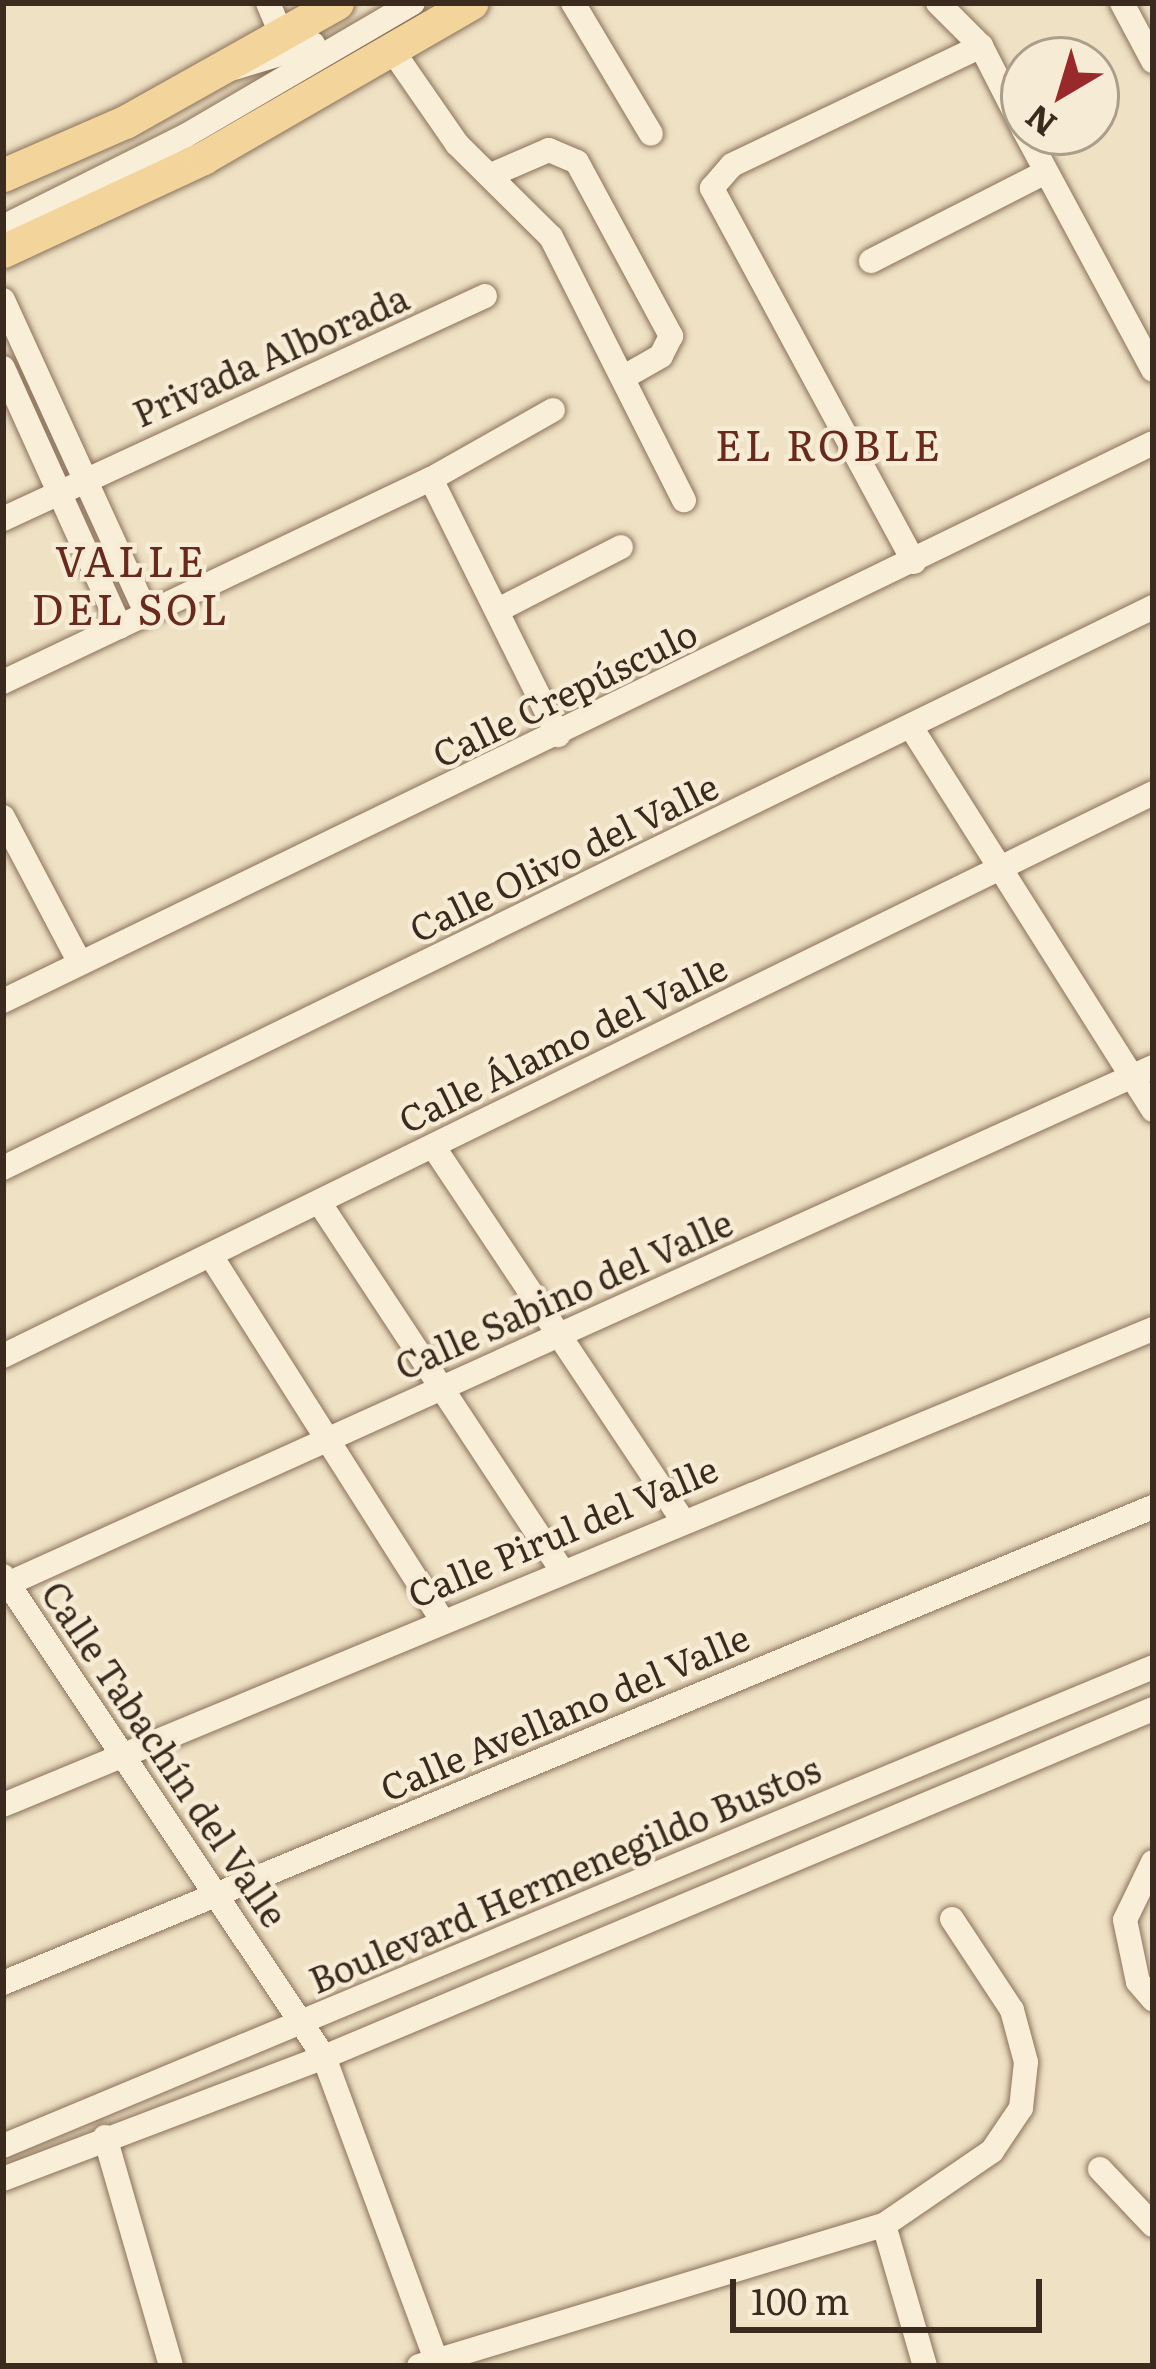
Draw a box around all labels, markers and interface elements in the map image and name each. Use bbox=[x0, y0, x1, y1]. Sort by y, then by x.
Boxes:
north arrow bbox=[1000, 36, 1120, 156]
text: N bbox=[1013, 95, 1065, 150]
street label: Privada Alborada bbox=[126, 274, 414, 434]
district label: EL ROBLE bbox=[715, 418, 943, 468]
district label: VALLE DEL SOL bbox=[32, 534, 230, 632]
street label: Calle Crepúsculo bbox=[425, 609, 703, 775]
street label: Calle Olivo del Valle bbox=[402, 763, 724, 949]
street label: Calle Álamo del Valle bbox=[391, 944, 733, 1140]
street label: Calle Sabino del Valle bbox=[388, 1199, 738, 1387]
street label: Calle Pirul del Valle bbox=[401, 1445, 723, 1615]
street label: Calle Tabachín del Valle bbox=[34, 1572, 298, 1934]
street label: Calle Avellano del Valle bbox=[373, 1614, 755, 1808]
street label: Boulevard Hermenegildo Bustos bbox=[302, 1745, 826, 2001]
scale bar bbox=[736, 2255, 1048, 2329]
text: 100 m bbox=[751, 2273, 849, 2326]

